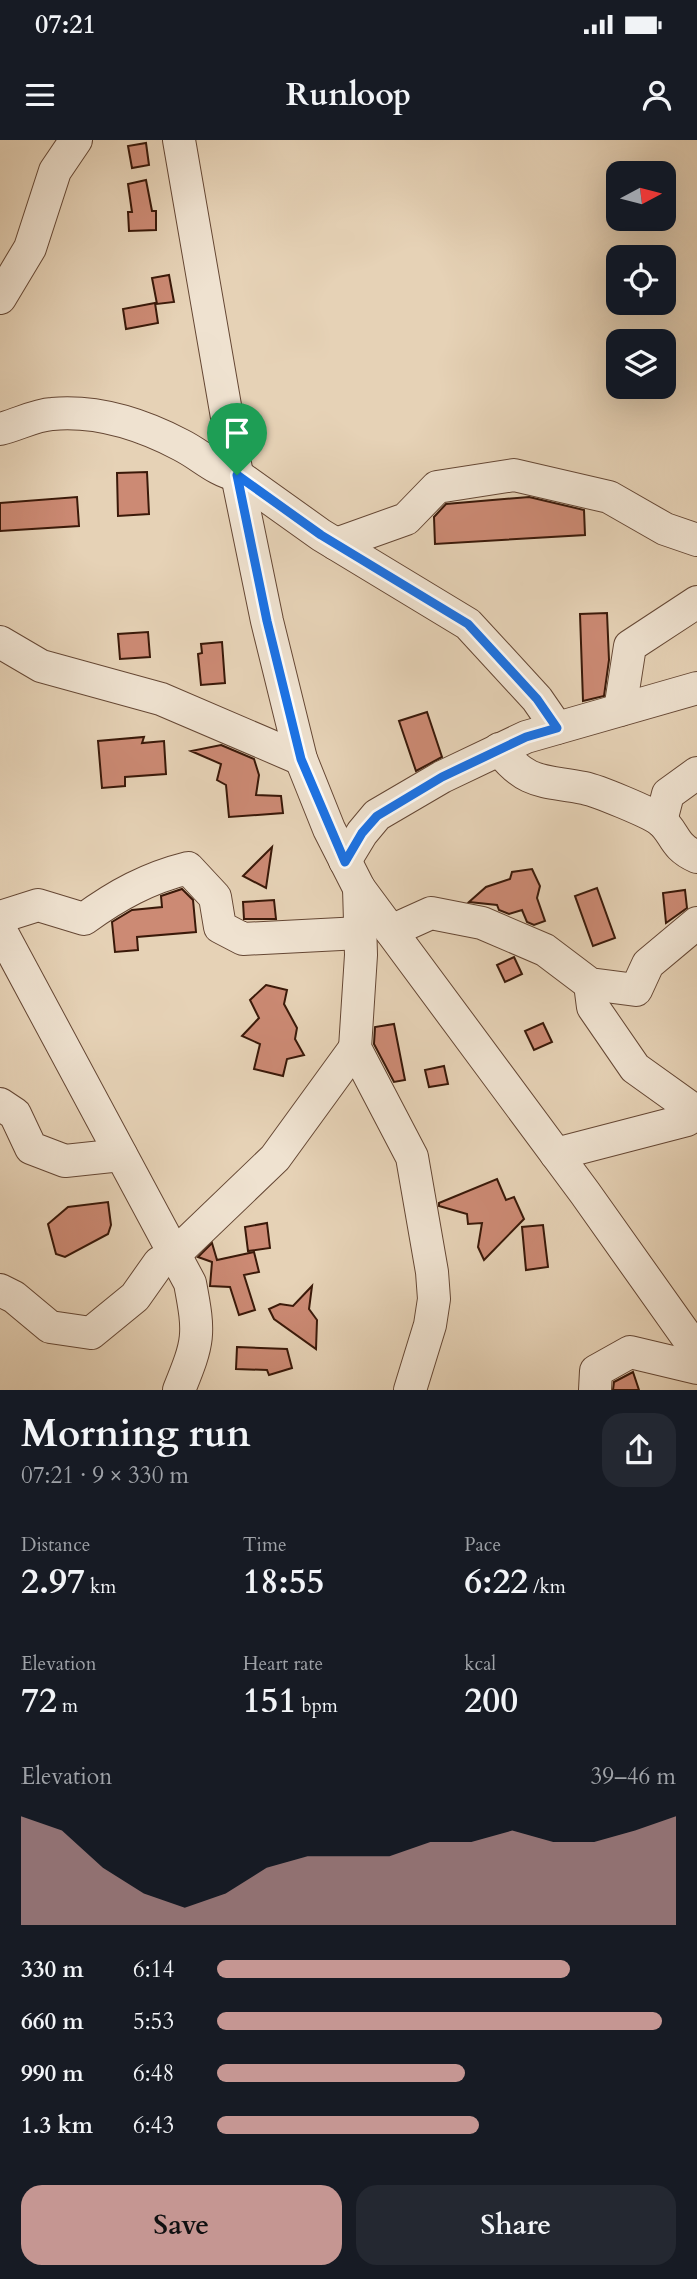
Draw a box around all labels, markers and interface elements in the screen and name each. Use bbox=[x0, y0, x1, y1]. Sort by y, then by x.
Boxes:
text: 07:21 bbox=[35, 7, 96, 42]
text: Runloop bbox=[286, 73, 411, 117]
icon: menu bbox=[21, 76, 59, 114]
icon: person bbox=[638, 76, 676, 114]
north arrow bbox=[606, 161, 676, 231]
map controls bbox=[606, 161, 676, 399]
button: locate bbox=[606, 245, 676, 315]
button: layers bbox=[606, 329, 676, 399]
pin bbox=[207, 403, 267, 475]
icon: arrive bbox=[218, 414, 256, 452]
text: Morning run bbox=[21, 1408, 251, 1460]
button: share bbox=[602, 1413, 676, 1487]
text: 07:21 · 9 × 330 m bbox=[21, 1460, 189, 1491]
text: Distance bbox=[21, 1532, 90, 1558]
text: Time bbox=[243, 1532, 287, 1558]
text: Pace bbox=[464, 1532, 501, 1558]
text: 2.97 bbox=[21, 1558, 85, 1606]
text: 18:55 bbox=[243, 1558, 325, 1606]
text: 6:22 bbox=[464, 1558, 528, 1606]
text: km bbox=[85, 1574, 116, 1600]
text: /km bbox=[528, 1574, 566, 1600]
text: Elevation bbox=[21, 1651, 96, 1677]
text: Heart rate bbox=[243, 1651, 323, 1677]
text: kcal bbox=[464, 1651, 496, 1677]
text: 72 bbox=[21, 1677, 57, 1725]
text: 151 bbox=[243, 1677, 296, 1725]
text: 200 bbox=[464, 1677, 518, 1725]
text: m bbox=[57, 1693, 78, 1719]
text: bpm bbox=[296, 1693, 338, 1719]
text: Elevation bbox=[21, 1761, 112, 1792]
text: 39–46 m bbox=[591, 1761, 676, 1792]
text: 330 m bbox=[21, 1954, 84, 1985]
text: 6:14 bbox=[133, 1954, 174, 1985]
text: 660 m bbox=[21, 2006, 84, 2037]
text: 5:53 bbox=[133, 2006, 174, 2037]
text: 990 m bbox=[21, 2058, 84, 2089]
text: 6:48 bbox=[133, 2058, 174, 2089]
text: 1.3 km bbox=[21, 2110, 93, 2141]
text: 6:43 bbox=[133, 2110, 174, 2141]
button: Save bbox=[21, 2185, 342, 2265]
button: Share bbox=[356, 2185, 676, 2265]

